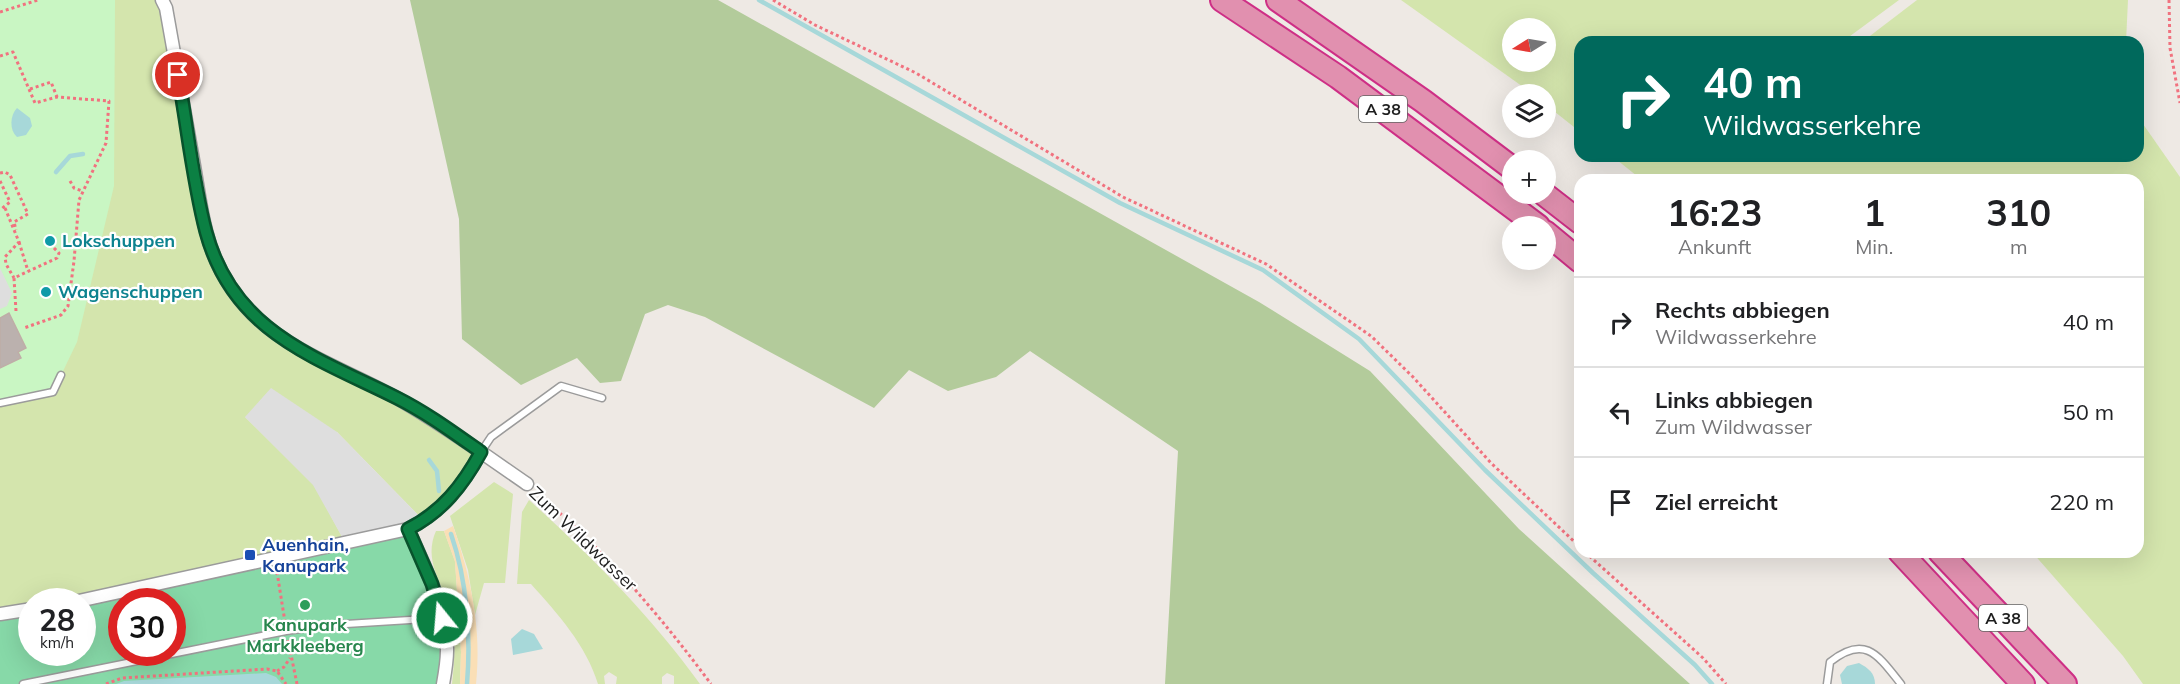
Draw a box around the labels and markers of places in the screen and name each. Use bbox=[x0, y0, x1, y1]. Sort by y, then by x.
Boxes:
pin bbox=[152, 49, 203, 100]
place label: Lokschuppen bbox=[62, 229, 175, 252]
marker: Lokschuppen bbox=[43, 234, 57, 248]
place label: Wagenschuppen bbox=[58, 280, 203, 303]
marker: Wagenschuppen bbox=[39, 285, 53, 299]
place label: Auenhain, Kanupark bbox=[262, 533, 349, 577]
marker: Auenhain, Kanupark bbox=[243, 548, 257, 562]
marker: Kanupark Markkleeberg bbox=[298, 598, 312, 612]
place label: Kanupark Markkleeberg bbox=[246, 613, 364, 657]

